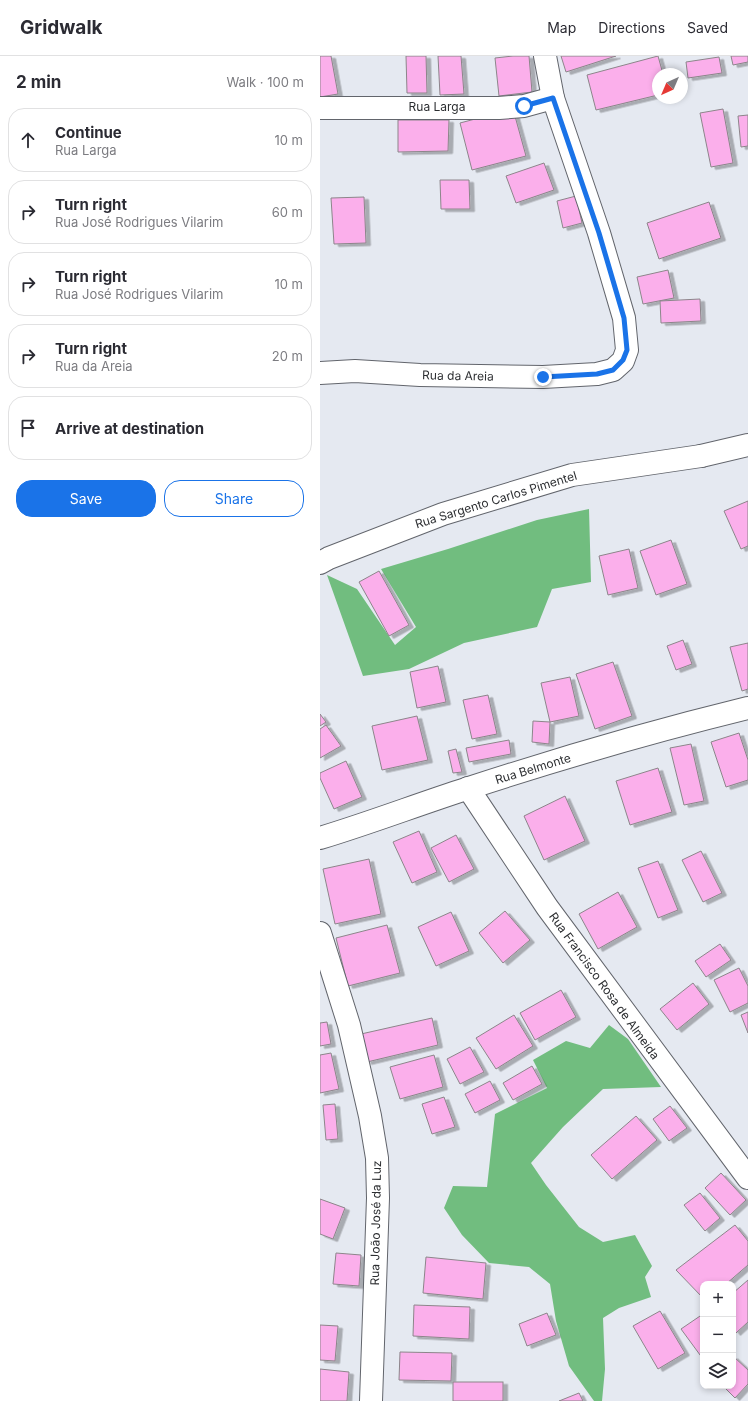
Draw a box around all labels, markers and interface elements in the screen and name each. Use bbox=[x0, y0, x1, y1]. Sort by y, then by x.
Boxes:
text: Gridwalk bbox=[20, 16, 103, 39]
text: Map bbox=[547, 19, 576, 36]
text: Directions bbox=[598, 19, 665, 36]
text: Saved bbox=[687, 19, 728, 36]
north arrow bbox=[652, 68, 688, 104]
text: 2 min bbox=[16, 72, 61, 92]
text: Walk · 100 m bbox=[226, 74, 304, 90]
route start bbox=[515, 97, 533, 115]
street label: Rua Larga bbox=[409, 99, 465, 114]
text: Continue bbox=[55, 123, 122, 142]
icon: ahead bbox=[17, 129, 39, 151]
text: 10 m bbox=[274, 132, 303, 148]
text: Rua Larga bbox=[55, 142, 117, 158]
text: Turn right bbox=[55, 195, 127, 214]
icon: right bbox=[17, 201, 39, 223]
text: 60 m bbox=[272, 204, 303, 220]
text: Rua José Rodrigues Vilarim bbox=[55, 214, 223, 230]
text: Turn right bbox=[55, 267, 127, 286]
icon: right bbox=[17, 273, 39, 295]
text: 10 m bbox=[274, 276, 303, 292]
text: Rua José Rodrigues Vilarim bbox=[55, 286, 223, 302]
text: Turn right bbox=[55, 339, 127, 358]
icon: right bbox=[17, 345, 39, 367]
text: 20 m bbox=[272, 348, 303, 364]
text: Rua da Areia bbox=[55, 358, 133, 374]
street label: Rua da Areia bbox=[422, 367, 494, 384]
route end bbox=[534, 368, 552, 386]
icon: arrive bbox=[17, 417, 39, 439]
text: Arrive at destination bbox=[55, 419, 204, 438]
street label: Rua Sargento Carlos Pimentel bbox=[413, 468, 579, 531]
button: Save bbox=[16, 480, 156, 517]
button: Share bbox=[164, 480, 304, 517]
street label: Rua Belmonte bbox=[493, 750, 572, 787]
street label: Rua Francisco Rosa de Almeida bbox=[546, 909, 663, 1062]
street label: Rua João José da Luz bbox=[367, 1160, 384, 1286]
map controls bbox=[700, 1281, 736, 1389]
button: + bbox=[700, 1281, 736, 1317]
button: − bbox=[700, 1317, 736, 1353]
button: layers bbox=[700, 1353, 736, 1389]

